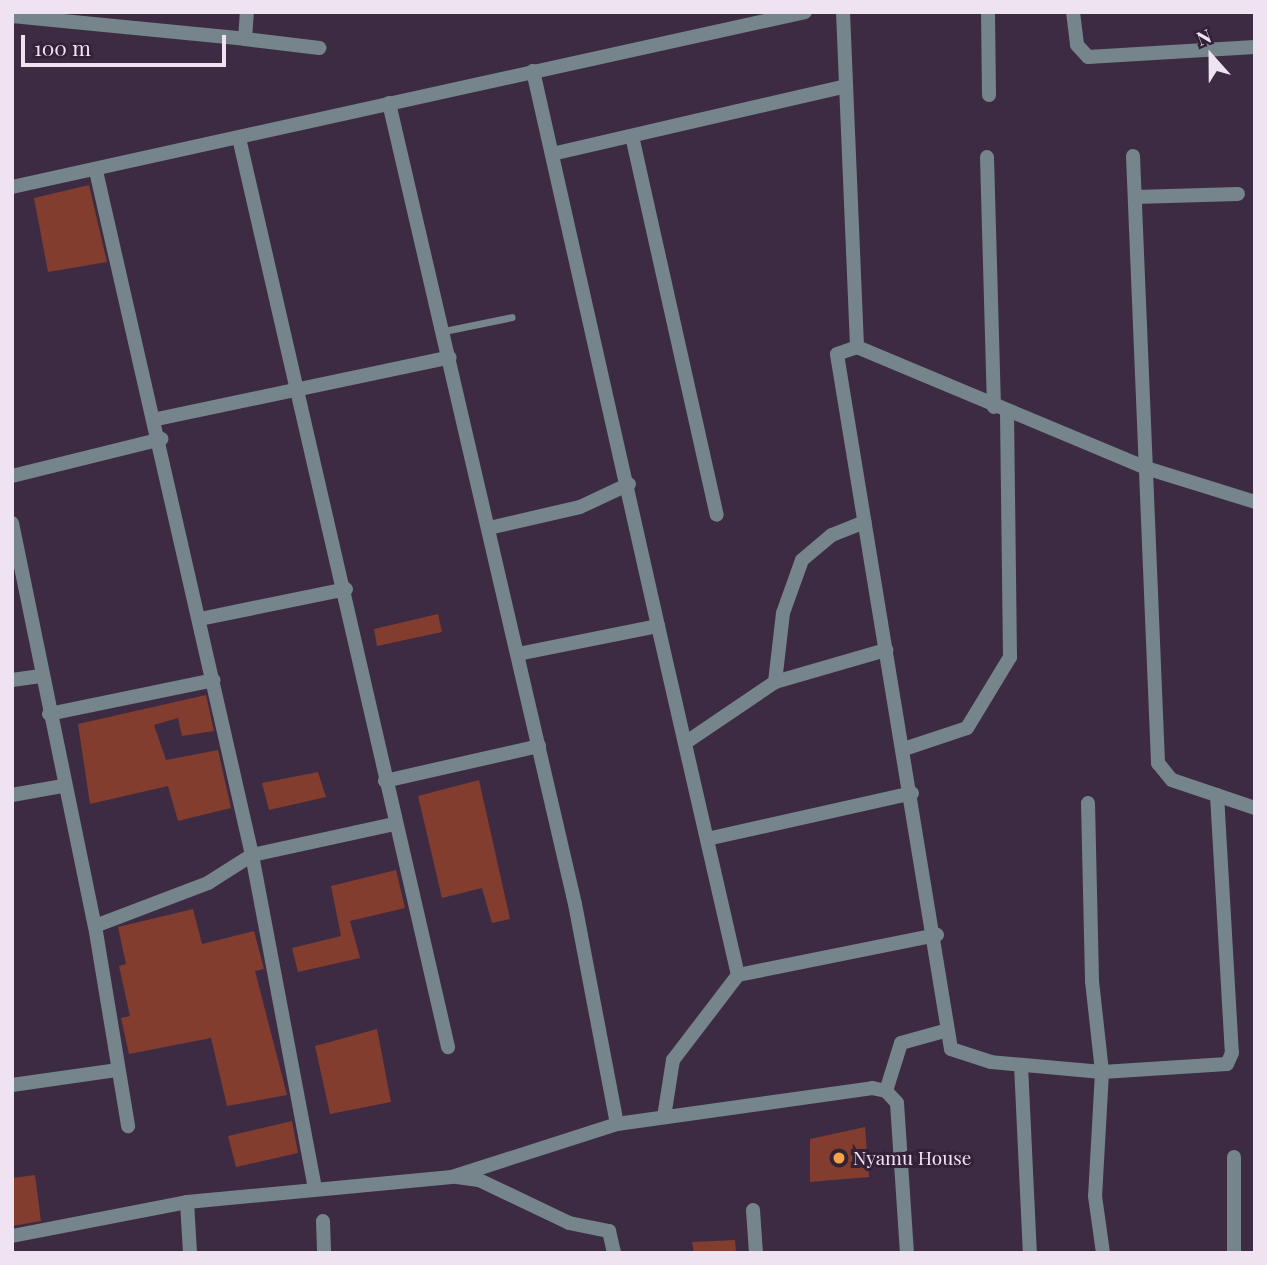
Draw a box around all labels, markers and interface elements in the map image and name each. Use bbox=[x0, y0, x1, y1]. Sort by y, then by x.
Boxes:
scale bar bbox=[24, 21, 229, 65]
north arrow bbox=[1176, 21, 1246, 91]
text: N bbox=[1192, 22, 1215, 51]
text: 100 m bbox=[34, 33, 91, 61]
place label: Nyamu House bbox=[853, 1147, 971, 1169]
marker: Nyamu House bbox=[831, 1150, 847, 1166]

